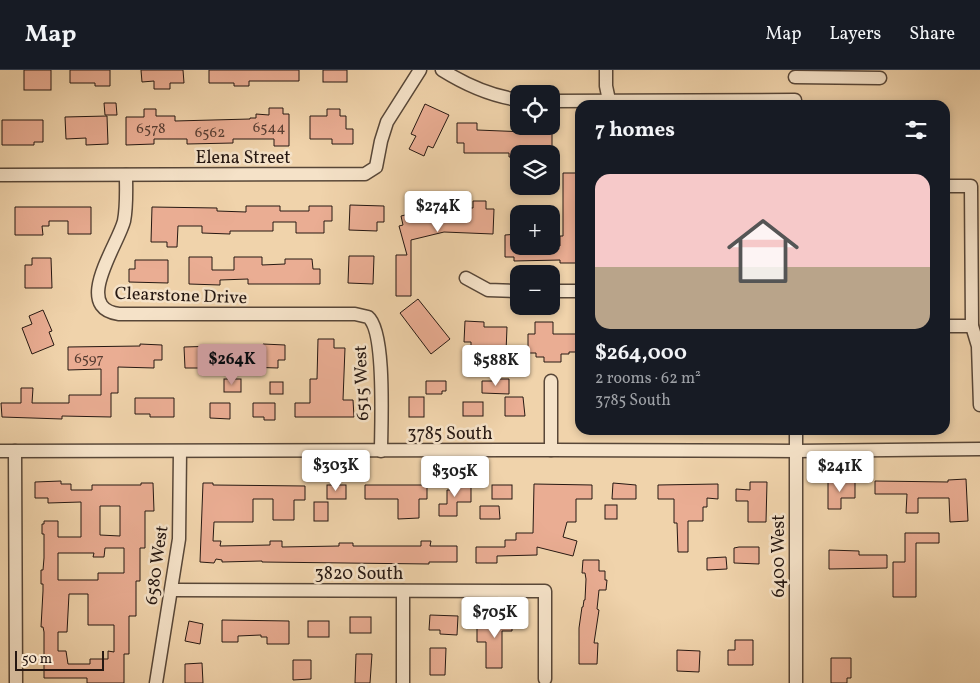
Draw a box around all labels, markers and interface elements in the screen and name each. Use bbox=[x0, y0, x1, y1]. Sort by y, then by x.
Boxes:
text: Map bbox=[25, 18, 76, 52]
text: Map bbox=[765, 22, 801, 47]
text: Layers bbox=[829, 22, 881, 47]
text: Share bbox=[909, 22, 955, 47]
map controls bbox=[510, 85, 560, 315]
button: locate bbox=[510, 85, 560, 135]
text: 7 homes bbox=[595, 116, 675, 145]
icon: filters bbox=[902, 116, 930, 144]
house number: 6544 bbox=[253, 118, 285, 139]
house number: 6578 bbox=[136, 119, 166, 140]
house number: 6562 bbox=[195, 123, 225, 144]
button: layers bbox=[510, 145, 560, 195]
street label: Elena Street bbox=[195, 146, 291, 171]
pin: $274K bbox=[403, 190, 473, 233]
text: $274K bbox=[416, 196, 460, 218]
button: + bbox=[510, 205, 560, 255]
icon: home bbox=[718, 206, 808, 296]
button: − bbox=[510, 265, 560, 315]
street label: Clearstone Drive bbox=[114, 282, 248, 311]
text: $264,000 bbox=[595, 339, 687, 368]
pin: $264K bbox=[197, 344, 267, 386]
pin: $588K bbox=[461, 344, 531, 387]
street label: 6515 West bbox=[349, 345, 376, 421]
house number: 6597 bbox=[74, 349, 104, 370]
text: $264K bbox=[208, 349, 256, 371]
text: $588K bbox=[473, 350, 519, 372]
text: 2 rooms · 62 m² bbox=[595, 368, 701, 390]
text: 3785 South bbox=[595, 390, 671, 412]
street label: 3785 South bbox=[407, 422, 493, 447]
pin: $303K bbox=[301, 450, 371, 492]
pin: $241K bbox=[805, 450, 875, 493]
text: $303K bbox=[313, 455, 359, 477]
pin: $305K bbox=[420, 456, 490, 498]
text: $241K bbox=[818, 456, 862, 478]
text: $305K bbox=[432, 461, 478, 483]
street label: 6400 West bbox=[767, 514, 792, 598]
street label: 6580 West bbox=[140, 524, 175, 607]
street label: 3820 South bbox=[315, 562, 404, 587]
pin: $705K bbox=[460, 596, 530, 639]
text: $705K bbox=[472, 602, 518, 624]
scale bar bbox=[15, 648, 104, 671]
text: 50 m bbox=[22, 650, 52, 669]

